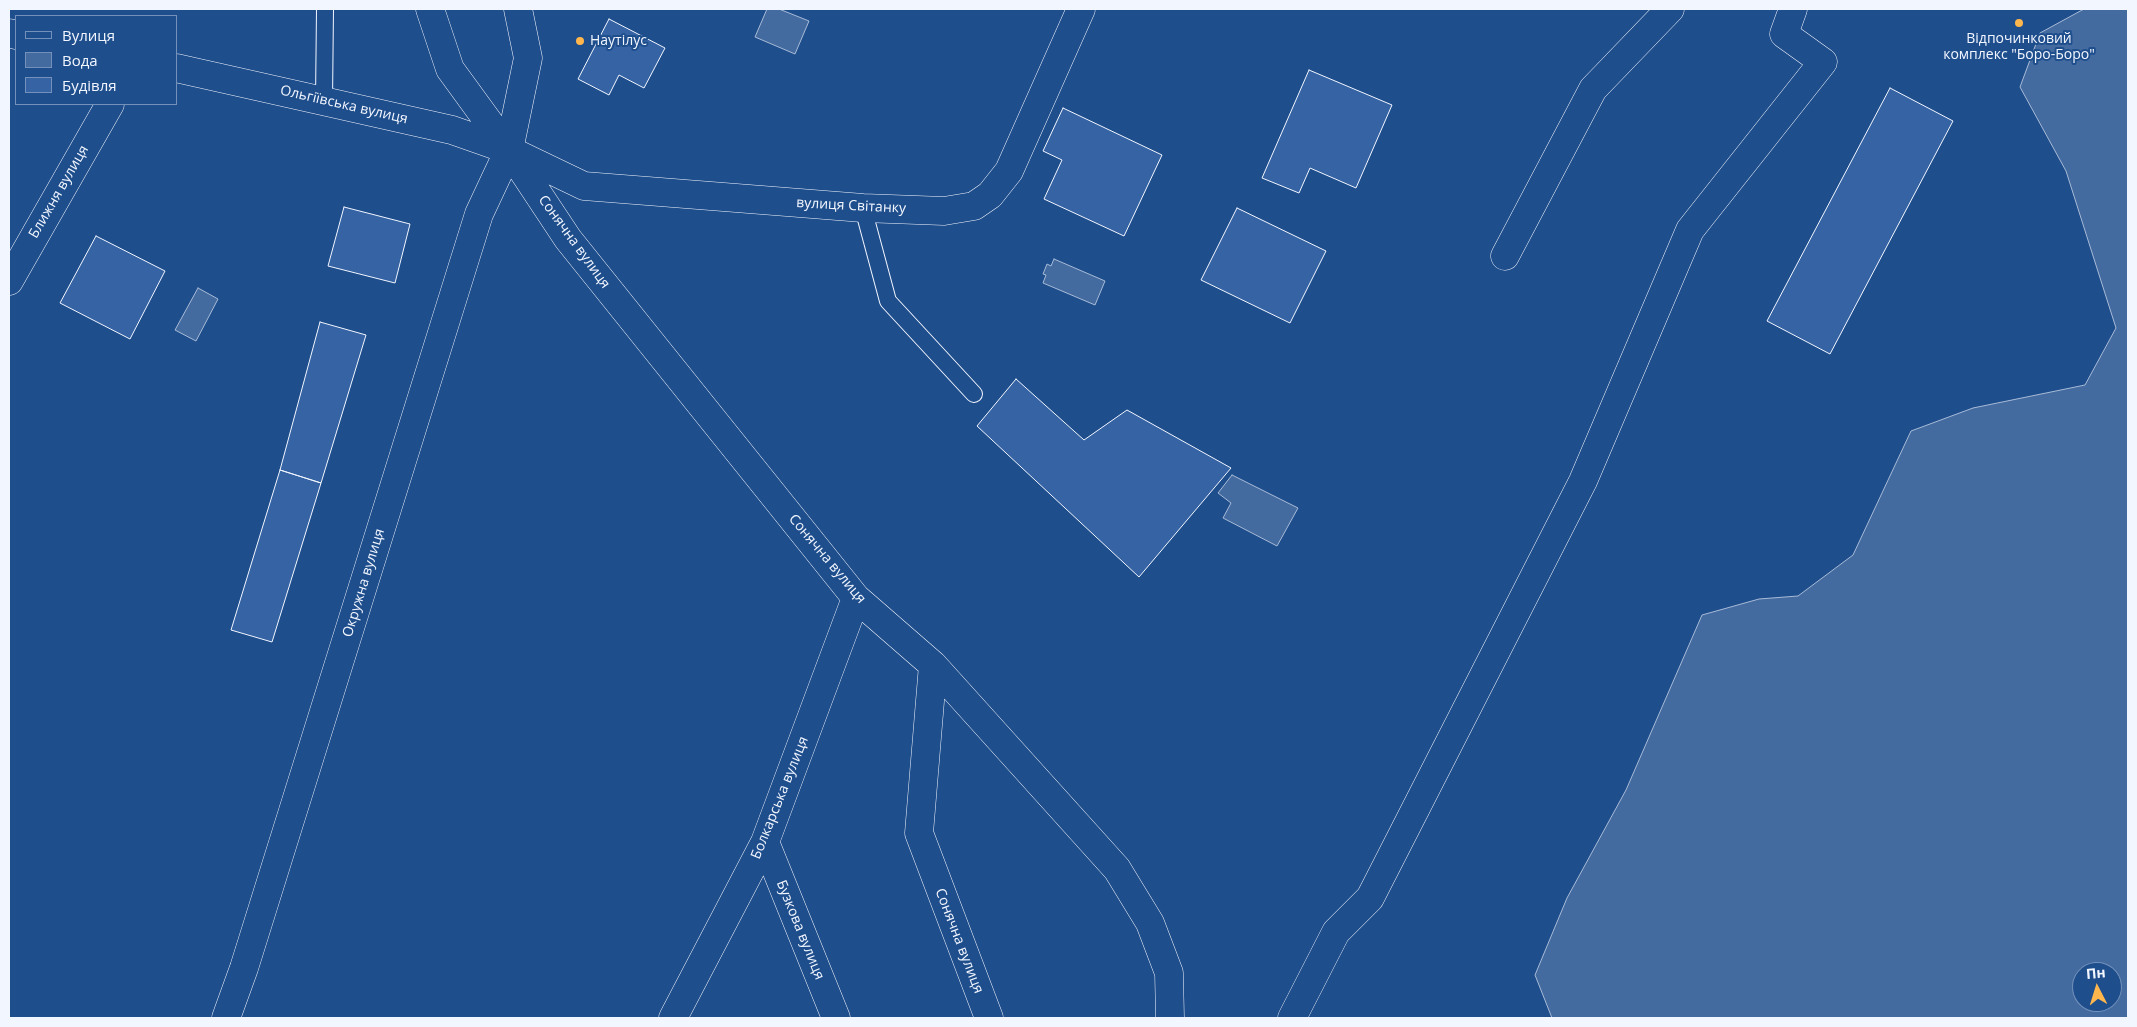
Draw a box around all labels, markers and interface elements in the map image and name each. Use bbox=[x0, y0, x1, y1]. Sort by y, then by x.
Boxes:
legend bbox=[15, 15, 178, 105]
marker: Відпочинковий комплекс "Боро-Боро" bbox=[2013, 17, 2025, 29]
text: Вулиця bbox=[62, 25, 115, 45]
place label: Відпочинковий комплекс "Боро-Боро" bbox=[1943, 31, 2095, 64]
place label: Наутілус bbox=[590, 33, 647, 49]
marker: Наутілус bbox=[574, 35, 586, 47]
text: Вода bbox=[62, 50, 98, 70]
text: Будівля bbox=[62, 75, 117, 95]
street label: Ольгіївська вулиця bbox=[279, 82, 409, 128]
street label: Ближня вулиця bbox=[26, 143, 92, 241]
street label: Сонячна вулиця bbox=[535, 192, 613, 292]
street label: вулиця Світанку bbox=[796, 195, 906, 217]
street label: Сонячна вулиця bbox=[785, 511, 869, 607]
street label: Окружна вулиця bbox=[339, 527, 389, 639]
street label: Болкарська вулиця bbox=[748, 734, 812, 862]
street label: Бузкова вулиця bbox=[772, 878, 828, 982]
street label: Сонячна вулиця bbox=[931, 886, 987, 996]
north arrow bbox=[2072, 962, 2122, 1012]
text: Пн bbox=[2085, 962, 2106, 983]

